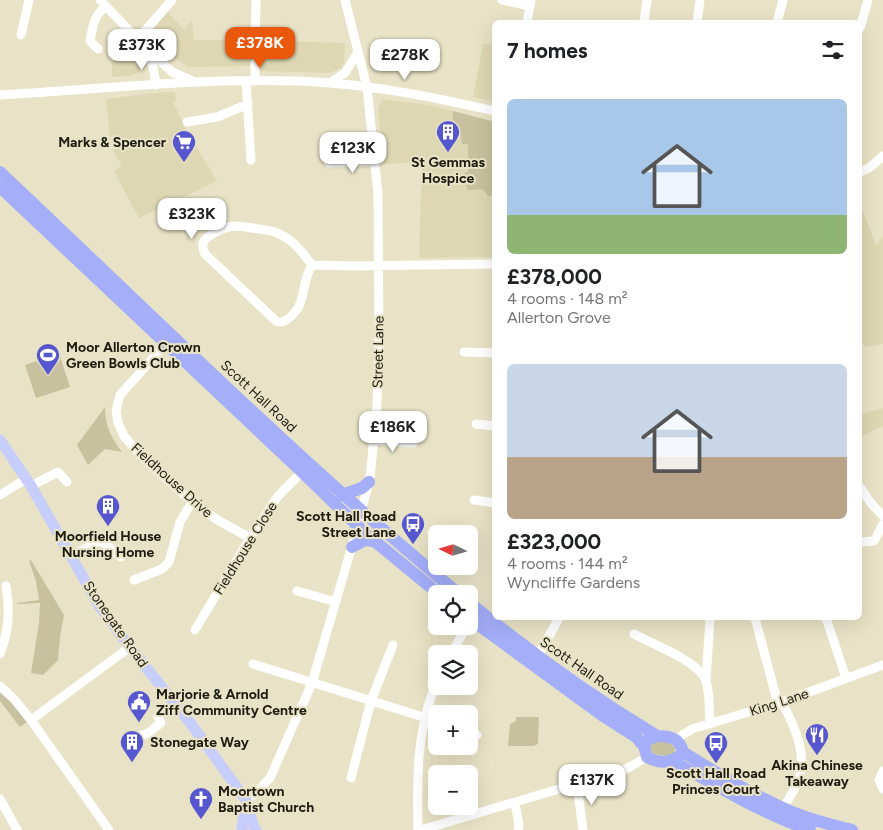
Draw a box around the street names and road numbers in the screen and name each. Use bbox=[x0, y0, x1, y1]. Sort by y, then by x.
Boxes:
street label: Street Lane bbox=[369, 315, 388, 388]
street label: Scott Hall Road bbox=[217, 357, 300, 436]
street label: Fieldhouse Drive bbox=[128, 439, 216, 522]
street label: Fieldhouse Close bbox=[210, 498, 281, 598]
street label: Stonegate Road bbox=[80, 578, 152, 671]
street label: Scott Hall Road bbox=[537, 633, 627, 703]
street label: King Lane bbox=[747, 685, 811, 720]

